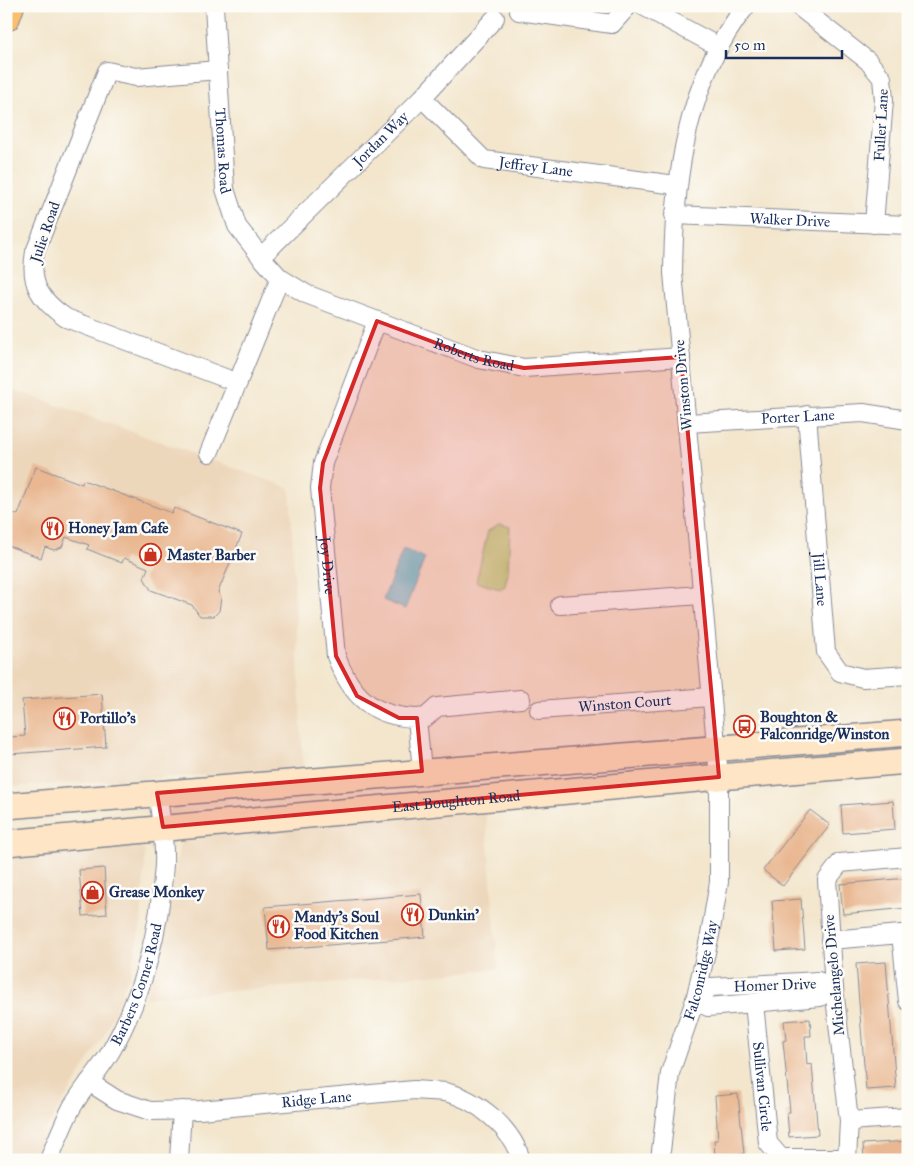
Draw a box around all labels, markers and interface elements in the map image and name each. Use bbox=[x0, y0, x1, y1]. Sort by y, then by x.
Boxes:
scale bar bbox=[726, 28, 843, 60]
text: 50 m bbox=[734, 36, 766, 54]
street label: Fuller Lane bbox=[870, 88, 892, 162]
street label: Thomas Road bbox=[211, 107, 235, 197]
street label: Jordan Way bbox=[348, 107, 413, 172]
street label: Jeffrey Lane bbox=[496, 153, 574, 181]
street label: Julie Road bbox=[26, 199, 65, 267]
street label: Walker Drive bbox=[749, 209, 831, 231]
street label: Roberts Road bbox=[431, 334, 516, 375]
street label: Winston Drive bbox=[670, 339, 696, 431]
street label: Porter Lane bbox=[761, 406, 835, 428]
restaurant icon: Honey Jam Cafe bbox=[40, 516, 64, 540]
place label: Honey Jam Cafe bbox=[68, 519, 169, 538]
street label: Joy Drive bbox=[314, 534, 339, 595]
shop icon: Master Barber bbox=[139, 543, 163, 567]
place label: Master Barber bbox=[167, 546, 256, 564]
street label: Jill Lane bbox=[808, 550, 831, 607]
street label: Winston Court bbox=[578, 691, 673, 716]
restaurant icon: Portillo's bbox=[52, 706, 76, 730]
place label: Boughton & Falconridge/Winston bbox=[760, 708, 890, 744]
place label: Portillo's bbox=[80, 709, 136, 727]
bus stop icon: Boughton & Falconridge/Winston bbox=[732, 714, 756, 738]
street label: East Boughton Road bbox=[391, 786, 521, 816]
shop icon: Grease Monkey bbox=[81, 880, 105, 904]
place label: Grease Monkey bbox=[109, 883, 205, 902]
restaurant icon: Dunkin' bbox=[400, 903, 424, 927]
place label: Dunkin' bbox=[428, 906, 479, 924]
place label: Mandy's Soul Food Kitchen bbox=[294, 908, 380, 943]
restaurant icon: Mandy's Soul Food Kitchen bbox=[266, 914, 290, 938]
street label: Michelangelo Drive bbox=[820, 914, 848, 1036]
street label: Falconridge Way bbox=[680, 918, 722, 1023]
street label: Barbers Corner Road bbox=[107, 921, 166, 1048]
street label: Homer Drive bbox=[733, 975, 817, 995]
street label: Sullivan Circle bbox=[749, 1041, 776, 1132]
street label: Ridge Lane bbox=[280, 1087, 352, 1111]

